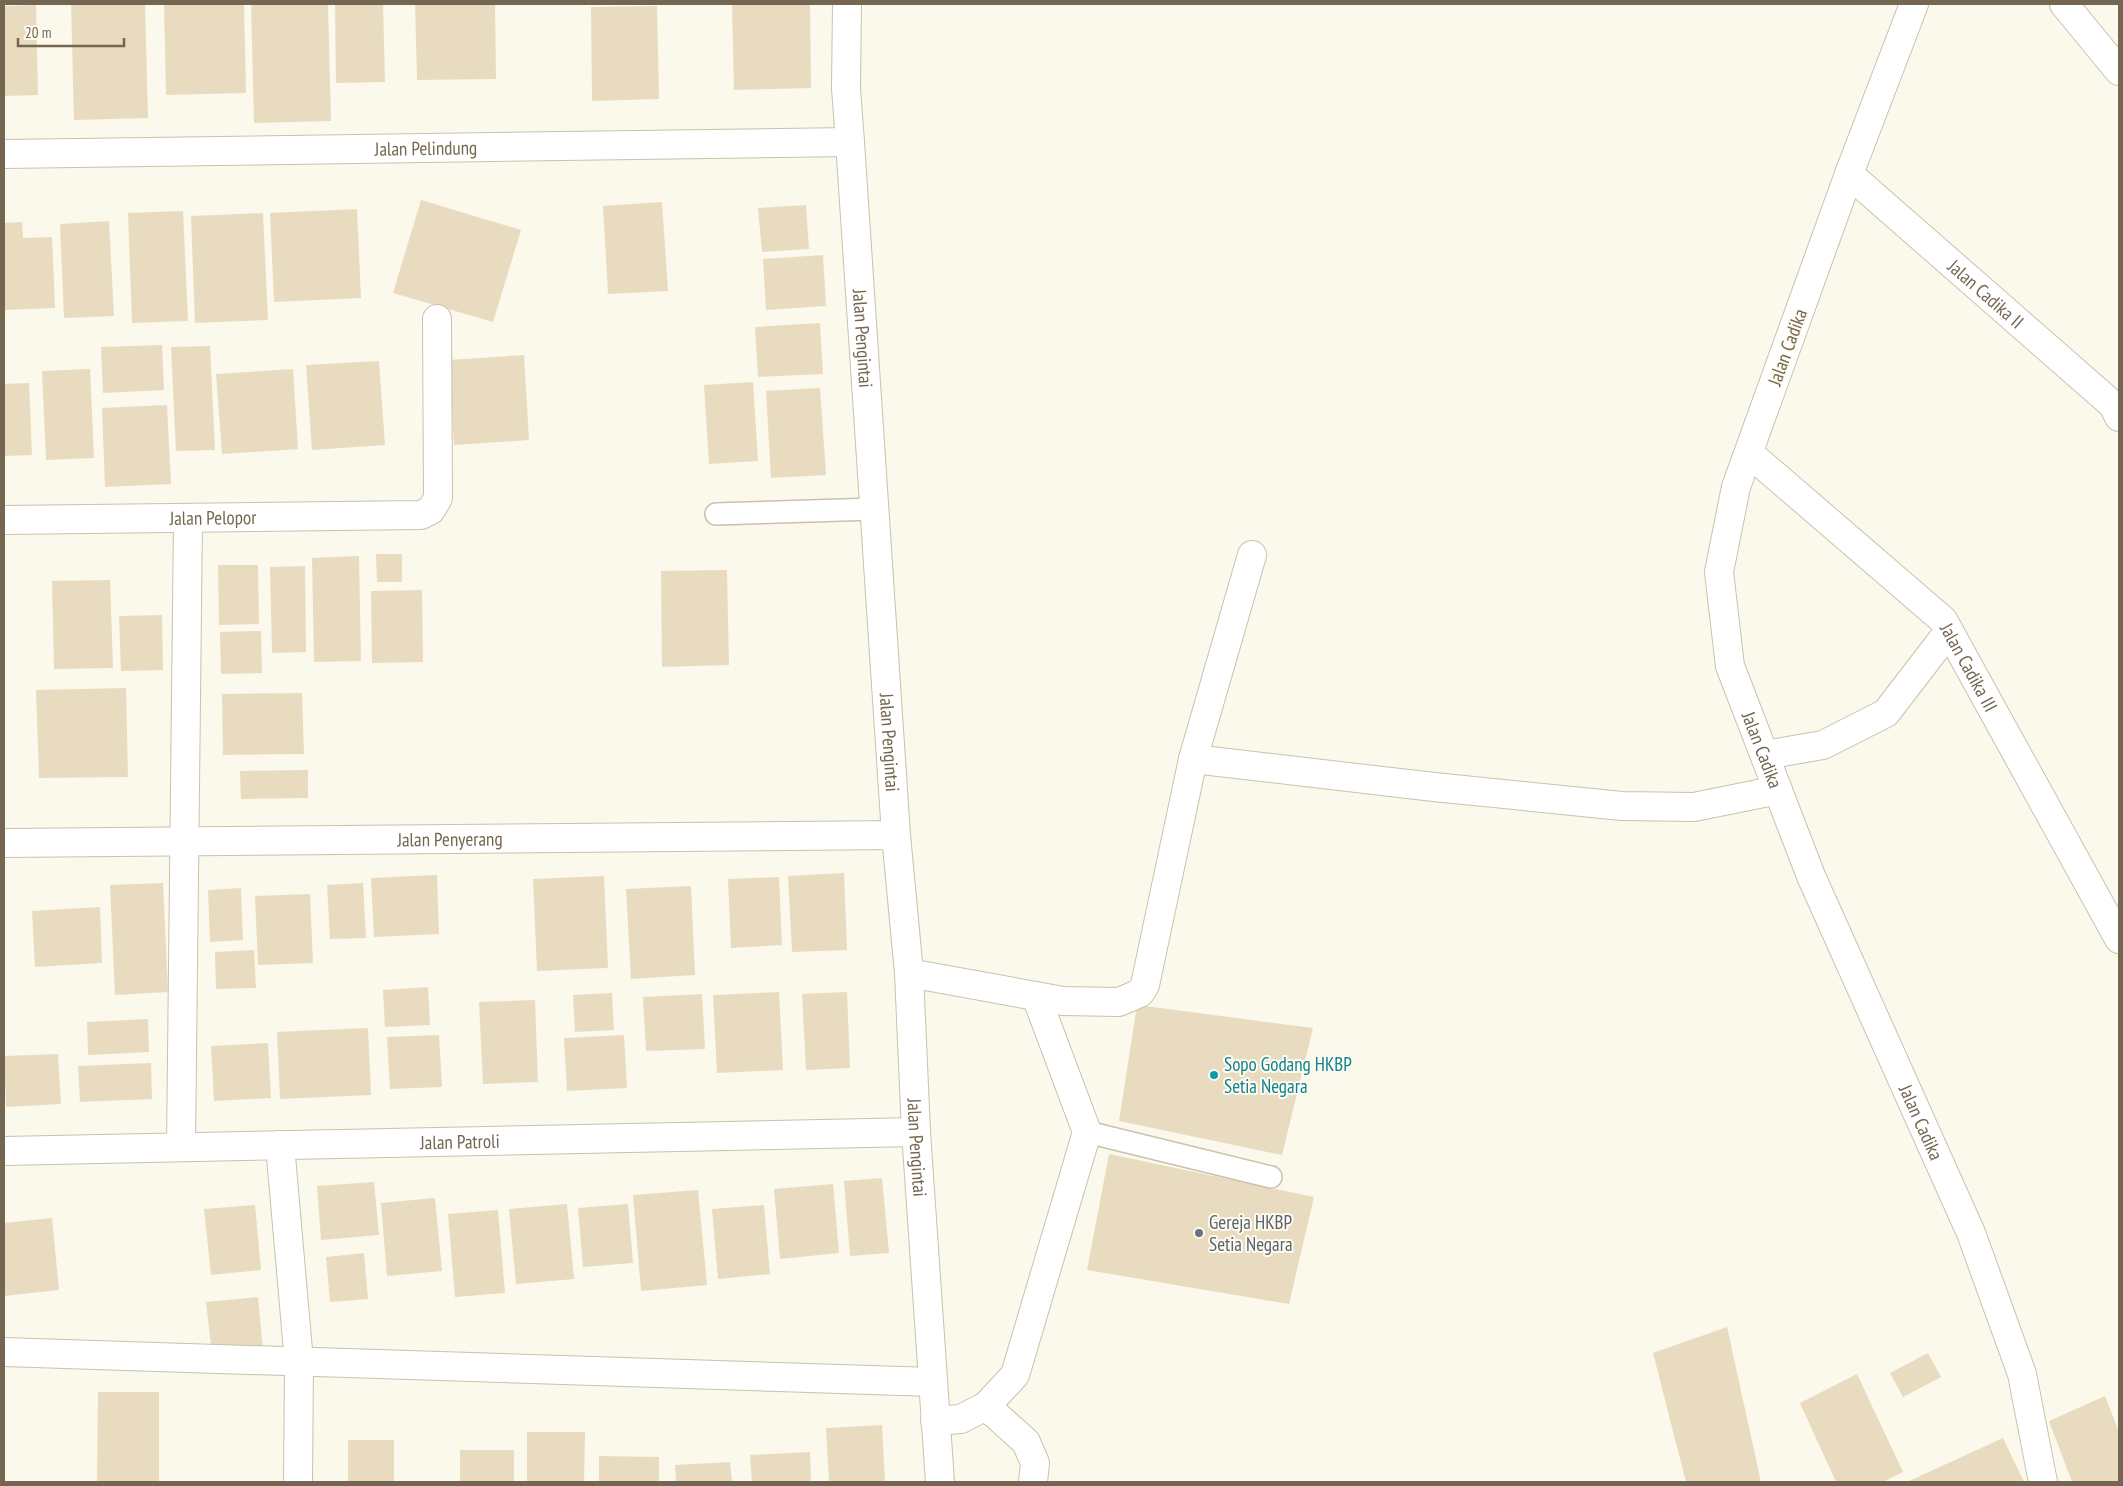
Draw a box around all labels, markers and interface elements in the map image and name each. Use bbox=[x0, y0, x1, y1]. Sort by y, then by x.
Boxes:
scale bar bbox=[18, 15, 124, 47]
text: 20 m bbox=[25, 23, 51, 42]
street label: Jalan Pelindung bbox=[374, 135, 477, 161]
street label: Jalan Cadika II bbox=[1942, 254, 2029, 333]
street label: Jalan Pengintai bbox=[848, 287, 878, 388]
street label: Jalan Cadika bbox=[1762, 305, 1812, 390]
street label: Jalan Pelopor bbox=[168, 505, 257, 530]
street label: Jalan Cadika III bbox=[1935, 618, 2003, 716]
street label: Jalan Pengintai bbox=[875, 692, 905, 792]
street label: Jalan Cadika bbox=[1736, 707, 1788, 792]
street label: Jalan Penyerang bbox=[396, 827, 503, 851]
place label: Sopo Godang HKBP Setia Negara bbox=[1224, 1052, 1352, 1098]
marker: Sopo Godang HKBP Setia Negara bbox=[1208, 1069, 1220, 1081]
street label: Jalan Cadika bbox=[1894, 1080, 1949, 1164]
street label: Jalan Pengintai bbox=[902, 1097, 932, 1197]
street label: Jalan Patroli bbox=[419, 1129, 500, 1154]
place label: Gereja HKBP Setia Negara bbox=[1209, 1210, 1293, 1256]
marker: Gereja HKBP Setia Negara bbox=[1193, 1227, 1205, 1239]

